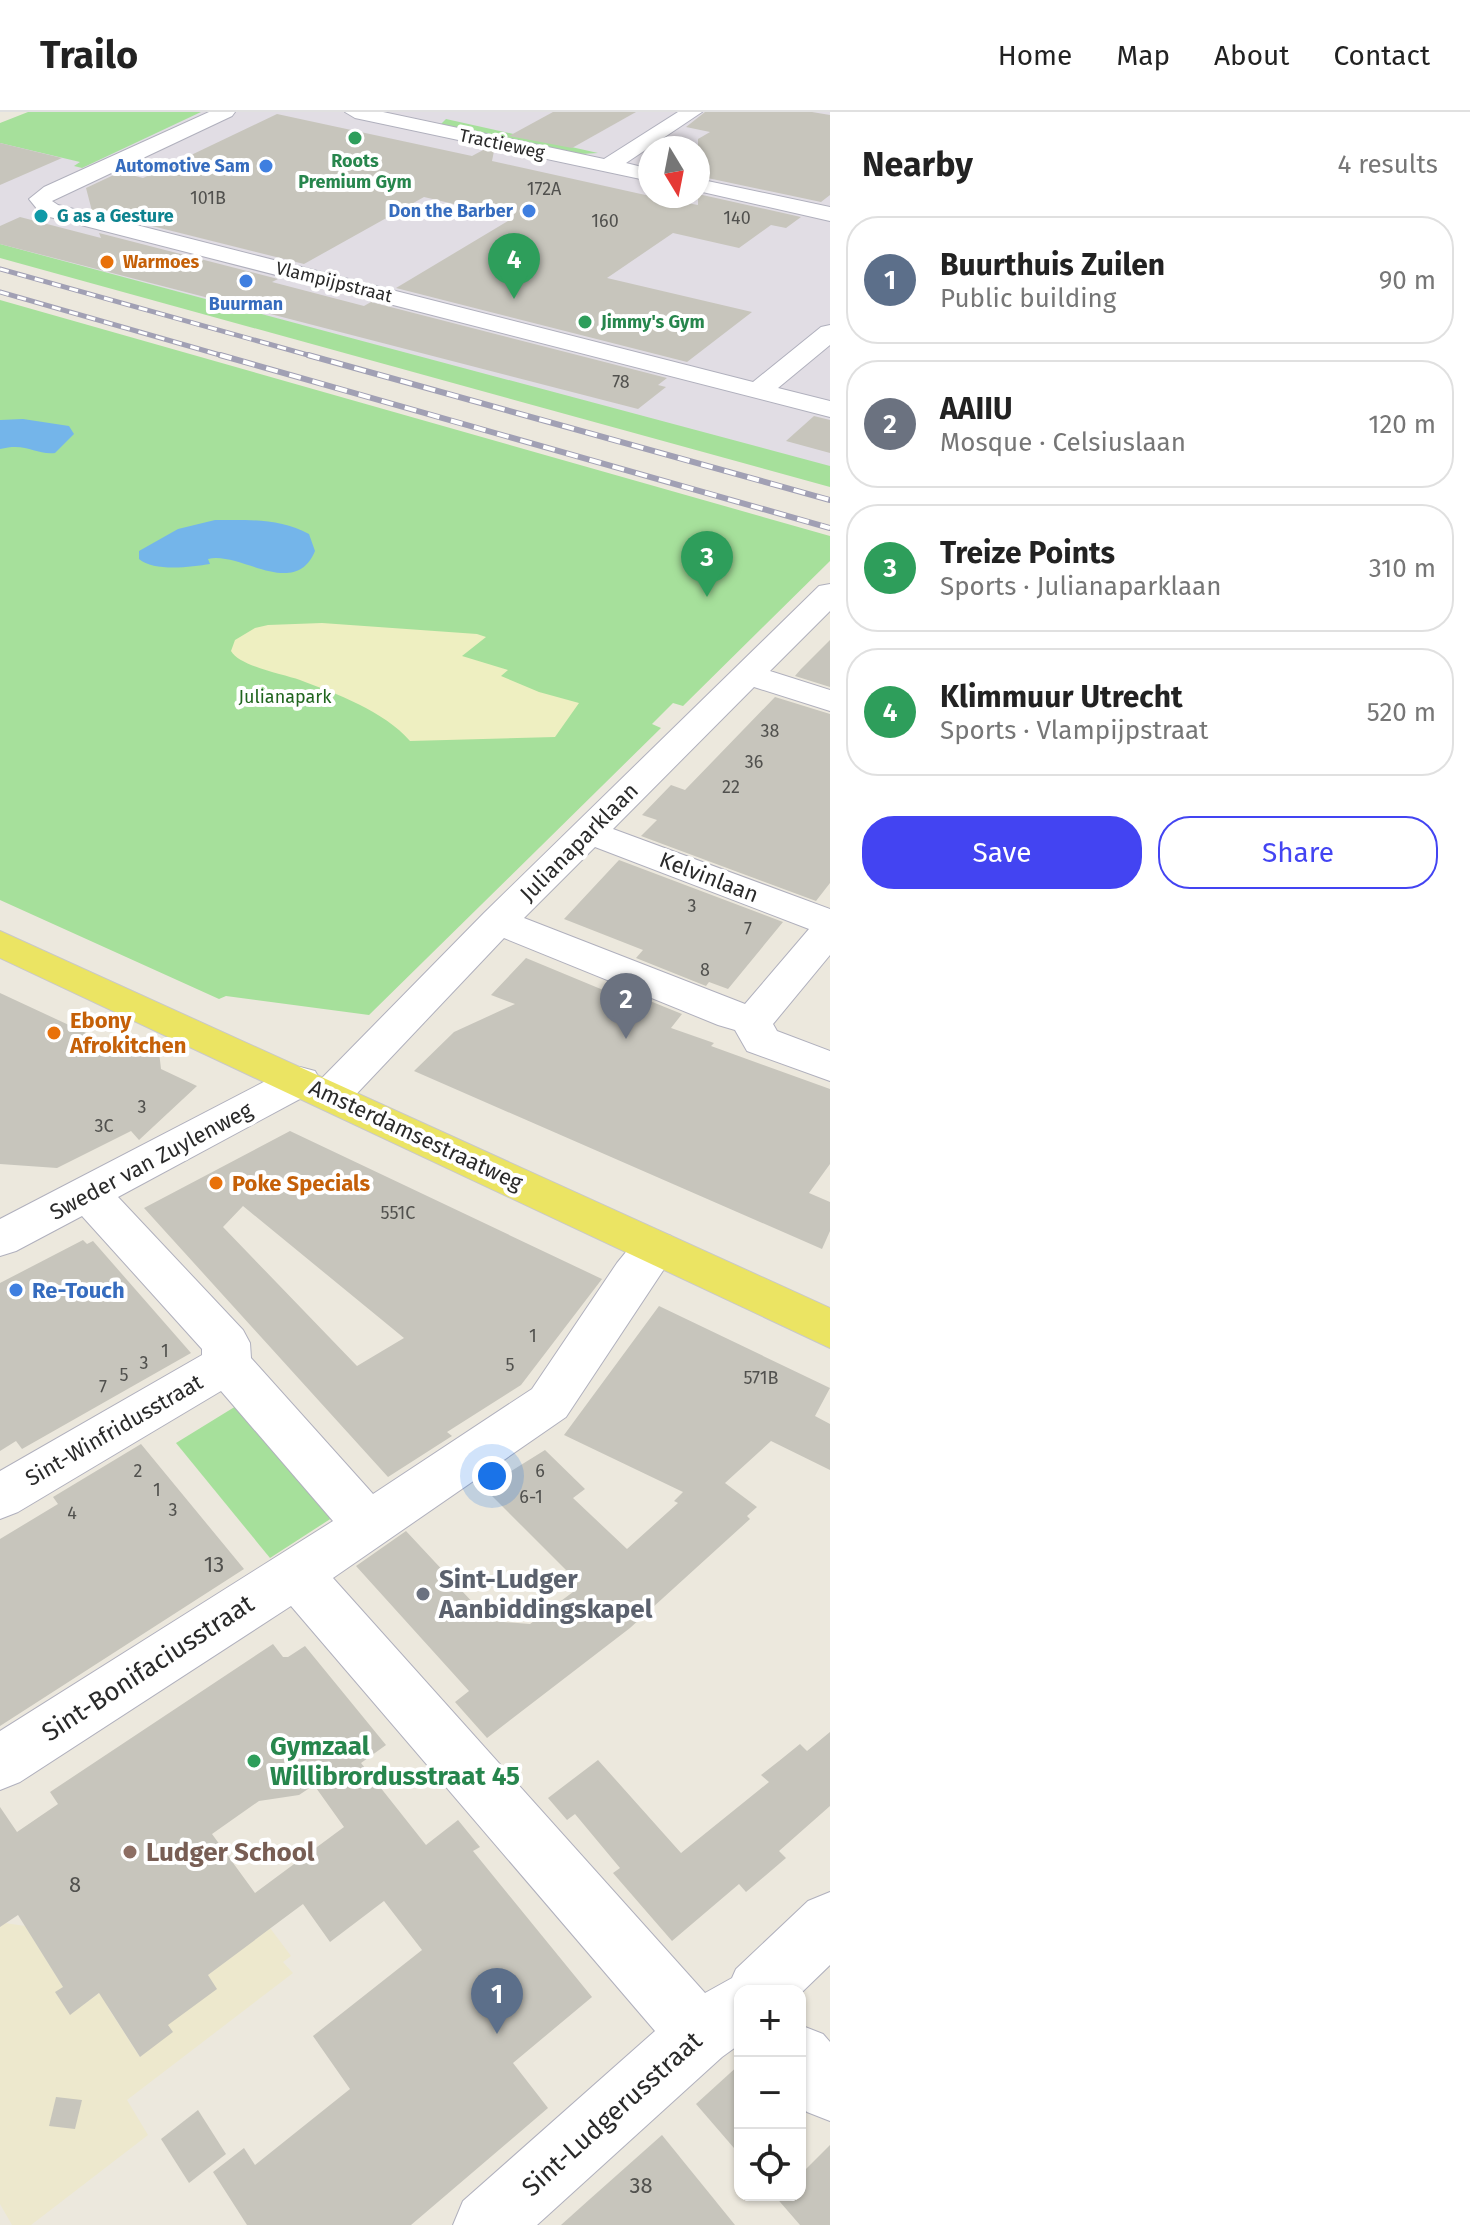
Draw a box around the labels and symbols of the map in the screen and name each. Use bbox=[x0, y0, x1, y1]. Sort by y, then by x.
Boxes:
street label: Tractieweg bbox=[457, 124, 547, 164]
marker: Roots Premium Gym bbox=[346, 129, 364, 147]
north arrow bbox=[638, 136, 710, 208]
place label: Roots Premium Gym bbox=[298, 150, 412, 193]
place label: Automotive Sam bbox=[115, 155, 250, 177]
marker: Automotive Sam bbox=[257, 157, 275, 175]
house number: 172A bbox=[527, 178, 562, 200]
house number: 101B bbox=[190, 187, 226, 209]
place label: Don the Barber bbox=[388, 200, 514, 222]
marker: Don the Barber bbox=[520, 202, 538, 220]
place label: G as a Gesture bbox=[57, 205, 174, 227]
marker: G as a Gesture bbox=[32, 207, 50, 225]
house number: 140 bbox=[723, 207, 751, 229]
house number: 160 bbox=[591, 210, 619, 232]
pin: 4 bbox=[488, 233, 540, 299]
place label: Warmoes bbox=[123, 251, 199, 273]
marker: Warmoes bbox=[98, 253, 116, 271]
street label: Vlampijpstraat bbox=[274, 257, 395, 307]
marker: Buurman bbox=[237, 272, 255, 290]
place label: Buurman bbox=[209, 293, 283, 315]
place label: Jimmy's Gym bbox=[600, 311, 705, 333]
marker: Jimmy's Gym bbox=[576, 313, 594, 331]
house number: 78 bbox=[612, 371, 630, 393]
pin: 3 bbox=[681, 531, 733, 597]
park label: Julianapark bbox=[239, 686, 332, 708]
house number: 38 bbox=[761, 720, 780, 742]
house number: 36 bbox=[745, 751, 763, 773]
house number: 22 bbox=[722, 776, 740, 798]
street label: Julianaparklaan bbox=[514, 777, 644, 907]
street label: Kelvinlaan bbox=[656, 846, 762, 908]
house number: 3 bbox=[688, 895, 696, 917]
house number: 7 bbox=[744, 918, 752, 940]
house number: 8 bbox=[700, 959, 710, 981]
pin: 2 bbox=[600, 973, 652, 1039]
place label: Ebony Afrokitchen bbox=[69, 1007, 186, 1059]
marker: Ebony Afrokitchen bbox=[45, 1024, 63, 1042]
street label: Amsterdamsestraatweg bbox=[305, 1074, 527, 1197]
street label: Sweder van Zuylenweg bbox=[45, 1096, 257, 1226]
house number: 3 bbox=[138, 1096, 146, 1118]
house number: 3C bbox=[94, 1115, 114, 1137]
place label: Poke Specials bbox=[232, 1170, 371, 1197]
marker: Poke Specials bbox=[207, 1174, 225, 1192]
house number: 551C bbox=[381, 1202, 415, 1224]
place label: Re-Touch bbox=[32, 1277, 125, 1304]
marker: Re-Touch bbox=[7, 1281, 25, 1299]
house number: 1 bbox=[529, 1325, 537, 1347]
house number: 1 bbox=[161, 1340, 169, 1362]
house number: 3 bbox=[140, 1352, 148, 1374]
house number: 5 bbox=[505, 1354, 515, 1376]
house number: 5 bbox=[119, 1364, 129, 1386]
house number: 571B bbox=[744, 1367, 779, 1389]
street label: Sint-Winfridusstraat bbox=[21, 1368, 207, 1492]
house number: 7 bbox=[99, 1376, 107, 1398]
your location bbox=[472, 1456, 512, 1496]
house number: 2 bbox=[134, 1460, 143, 1482]
house number: 6 bbox=[535, 1460, 545, 1482]
house number: 1 bbox=[153, 1479, 161, 1501]
house number: 6-1 bbox=[519, 1486, 543, 1508]
house number: 3 bbox=[169, 1499, 177, 1521]
house number: 4 bbox=[67, 1502, 77, 1524]
house number: 13 bbox=[204, 1551, 224, 1578]
place label: Sint-Ludger Aanbiddingskapel bbox=[438, 1564, 653, 1625]
marker: Sint-Ludger Aanbiddingskapel bbox=[414, 1585, 432, 1603]
street label: Sint-Bonifaciusstraat bbox=[36, 1588, 260, 1748]
place label: Gymzaal Willibrordusstraat 45 bbox=[270, 1731, 520, 1792]
marker: Gymzaal Willibrordusstraat 45 bbox=[245, 1752, 263, 1770]
place label: Ludger School bbox=[146, 1837, 315, 1868]
marker: Ludger School bbox=[121, 1843, 139, 1861]
house number: 8 bbox=[69, 1871, 81, 1898]
pin: 1 bbox=[471, 1968, 523, 2034]
street label: Sint-Ludgerusstraat bbox=[516, 2025, 709, 2203]
house number: 38 bbox=[629, 2172, 653, 2199]

